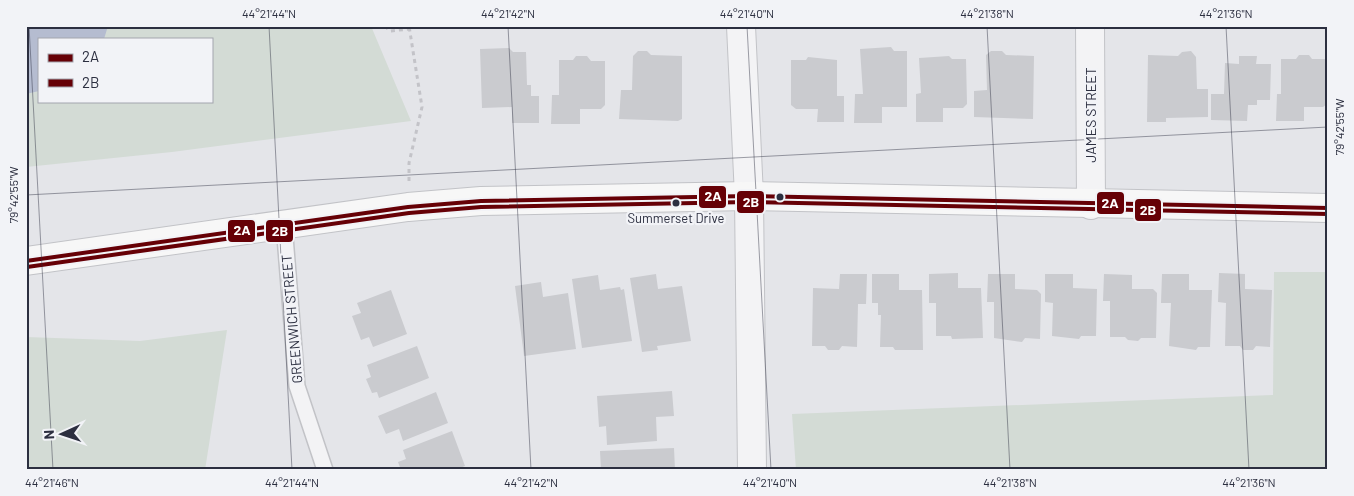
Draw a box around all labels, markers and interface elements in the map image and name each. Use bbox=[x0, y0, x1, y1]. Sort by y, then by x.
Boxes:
text: 44°21'44"N bbox=[242, 6, 296, 20]
text: 44°21'42"N bbox=[481, 6, 535, 20]
text: 44°21'40"N bbox=[720, 6, 774, 20]
text: 44°21'38"N bbox=[960, 6, 1014, 20]
text: 44°21'36"N bbox=[1199, 6, 1253, 20]
legend bbox=[38, 38, 212, 102]
text: 2A bbox=[82, 47, 99, 65]
street label: JAMES STREET bbox=[1082, 67, 1099, 163]
text: 2B bbox=[82, 73, 99, 91]
text: 79°42'55"W bbox=[1332, 98, 1346, 156]
text: 79°42'55"W bbox=[6, 166, 20, 224]
line badge: 2A bbox=[698, 185, 727, 209]
text: 2A bbox=[704, 187, 722, 204]
line badge: 2B bbox=[736, 190, 765, 214]
line badge: 2A bbox=[1096, 191, 1125, 215]
unlabelled marker bbox=[775, 192, 785, 202]
text: 2B bbox=[743, 193, 759, 210]
text: 2A bbox=[1101, 194, 1119, 211]
marker: Summerset Drive bbox=[671, 198, 681, 208]
line badge: 2B bbox=[1134, 198, 1162, 222]
text: 2B bbox=[1140, 201, 1156, 218]
place label: Summerset Drive bbox=[628, 210, 725, 226]
line badge: 2A bbox=[227, 219, 256, 243]
line badge: 2B bbox=[265, 219, 294, 243]
text: 2A bbox=[233, 221, 251, 238]
text: 2B bbox=[272, 222, 288, 239]
street label: GREENWICH STREET bbox=[277, 254, 306, 384]
north arrow bbox=[38, 408, 88, 458]
text: N bbox=[40, 430, 57, 440]
text: 44°21'46"N bbox=[25, 475, 79, 489]
text: 44°21'44"N bbox=[265, 475, 319, 489]
text: 44°21'42"N bbox=[504, 475, 558, 489]
text: 44°21'40"N bbox=[743, 475, 797, 489]
text: 44°21'38"N bbox=[983, 475, 1037, 489]
text: 44°21'36"N bbox=[1222, 475, 1276, 489]

